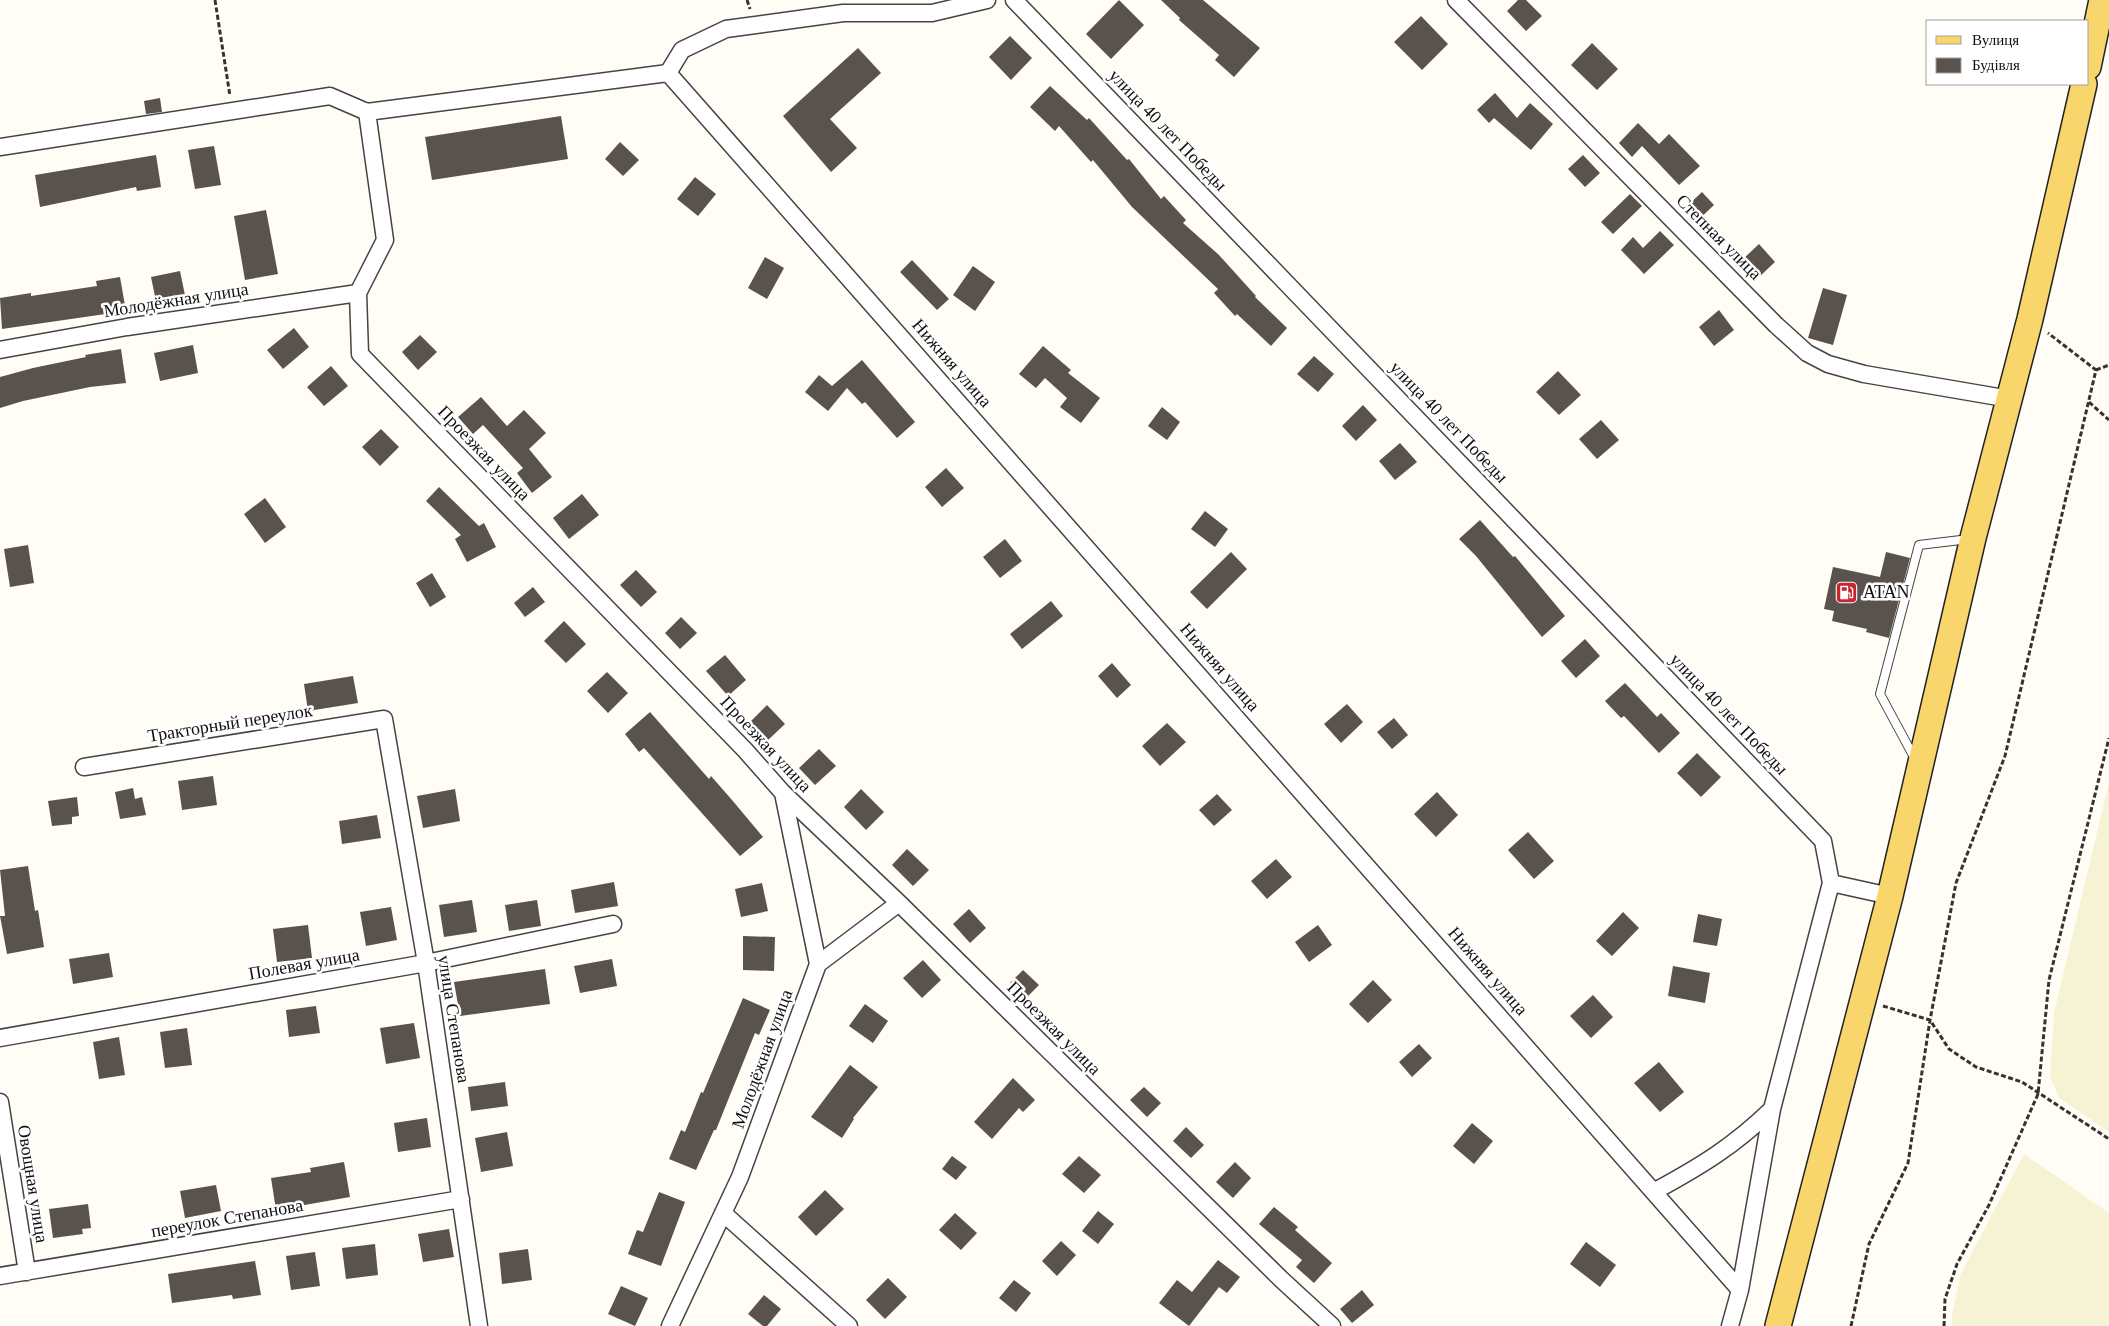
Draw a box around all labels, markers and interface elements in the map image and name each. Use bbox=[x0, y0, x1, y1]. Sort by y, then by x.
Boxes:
legend bbox=[1926, 20, 2089, 85]
text: Вулиця bbox=[1972, 32, 2019, 48]
text: Будівля bbox=[1972, 57, 2020, 73]
street label: улица 40 лет Победы bbox=[1105, 65, 1231, 195]
street label: Степная улица bbox=[1672, 190, 1766, 284]
street label: Молодёжная улица bbox=[102, 279, 250, 321]
street label: Нижняя улица bbox=[908, 315, 996, 411]
street label: улица 40 лет Победы bbox=[1386, 357, 1512, 487]
street label: Проезжая улица bbox=[434, 401, 534, 505]
fuel station icon: ATAN bbox=[1835, 580, 1859, 604]
place label: ATAN bbox=[1863, 582, 1910, 602]
street label: Нижняя улица bbox=[1176, 619, 1264, 715]
street label: улица 40 лет Победы bbox=[1666, 649, 1792, 779]
street label: Проезжая улица bbox=[716, 692, 816, 796]
street label: Тракторный переулок bbox=[146, 700, 314, 746]
street label: Нижняя улица bbox=[1444, 923, 1532, 1019]
street label: Полевая улица bbox=[247, 944, 361, 984]
street label: улица Степанова bbox=[434, 954, 474, 1084]
street label: Проезжая улица bbox=[1003, 977, 1105, 1079]
street label: Молодёжная улица bbox=[728, 987, 796, 1131]
street label: Овощная улица bbox=[14, 1124, 52, 1244]
street label: переулок Степанова bbox=[150, 1195, 304, 1241]

